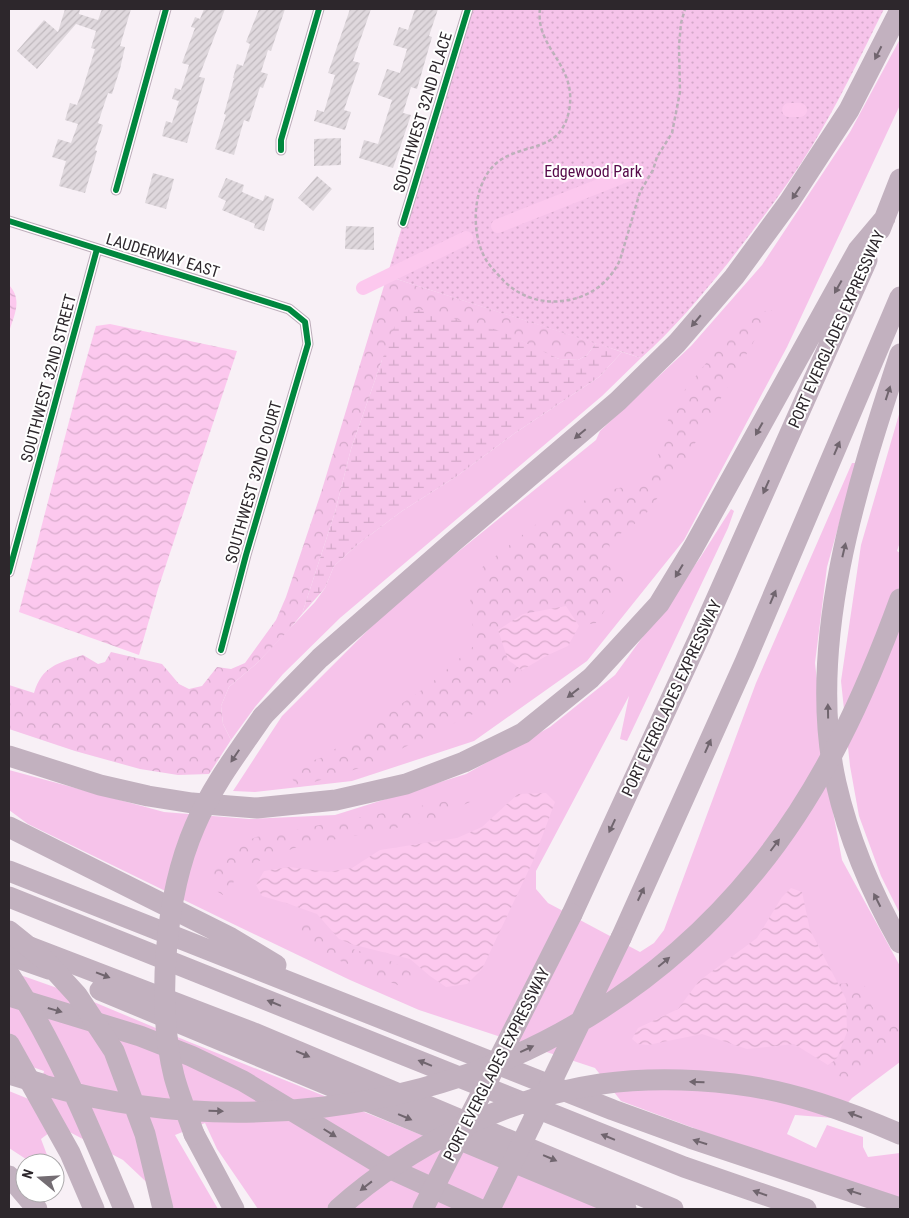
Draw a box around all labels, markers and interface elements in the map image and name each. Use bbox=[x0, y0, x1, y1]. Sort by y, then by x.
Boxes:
street label: SOUTHWEST 32ND PLACE bbox=[389, 30, 456, 195]
one-way arrow bbox=[874, 46, 882, 60]
park label: Edgewood Park bbox=[544, 162, 643, 181]
one-way arrow bbox=[791, 186, 800, 199]
street label: PORT EVERGLADES EXPRESSWAY bbox=[784, 227, 889, 431]
street label: LAUDERWAY EAST bbox=[104, 229, 222, 282]
one-way arrow bbox=[833, 280, 842, 293]
street label: SOUTHWEST 32ND STREET bbox=[17, 292, 80, 464]
one-way arrow bbox=[691, 315, 702, 328]
one-way arrow bbox=[884, 385, 892, 400]
street label: SOUTHWEST 32ND COURT bbox=[221, 399, 286, 565]
one-way arrow bbox=[755, 422, 763, 436]
one-way arrow bbox=[574, 428, 586, 440]
one-way arrow bbox=[833, 440, 841, 455]
one-way arrow bbox=[762, 480, 770, 494]
one-way arrow bbox=[840, 542, 848, 557]
one-way arrow bbox=[675, 564, 684, 577]
one-way arrow bbox=[769, 590, 777, 604]
street label: PORT EVERGLADES EXPRESSWAY bbox=[618, 597, 726, 799]
one-way arrow bbox=[567, 687, 580, 698]
one-way arrow bbox=[824, 703, 832, 719]
one-way arrow bbox=[704, 739, 712, 753]
one-way arrow bbox=[230, 750, 240, 763]
one-way arrow bbox=[608, 819, 616, 833]
one-way arrow bbox=[770, 839, 781, 852]
one-way arrow bbox=[637, 887, 645, 901]
one-way arrow bbox=[873, 893, 881, 908]
one-way arrow bbox=[657, 957, 670, 968]
street label: PORT EVERGLADES EXPRESSWAY bbox=[439, 964, 554, 1164]
one-way arrow bbox=[96, 971, 111, 979]
one-way arrow bbox=[266, 999, 281, 1007]
one-way arrow bbox=[48, 1007, 63, 1015]
one-way arrow bbox=[520, 1045, 534, 1053]
one-way arrow bbox=[296, 1050, 311, 1058]
one-way arrow bbox=[418, 1059, 432, 1067]
one-way arrow bbox=[689, 1077, 705, 1085]
one-way arrow bbox=[208, 1108, 224, 1116]
one-way arrow bbox=[847, 1111, 862, 1119]
one-way arrow bbox=[398, 1114, 413, 1122]
one-way arrow bbox=[324, 1129, 337, 1138]
one-way arrow bbox=[600, 1133, 615, 1141]
one-way arrow bbox=[692, 1137, 707, 1145]
north arrow bbox=[15, 1153, 65, 1203]
one-way arrow bbox=[543, 1155, 557, 1163]
text: N bbox=[19, 1167, 37, 1181]
one-way arrow bbox=[360, 1180, 373, 1191]
one-way arrow bbox=[846, 1188, 861, 1196]
one-way arrow bbox=[753, 1189, 768, 1197]

